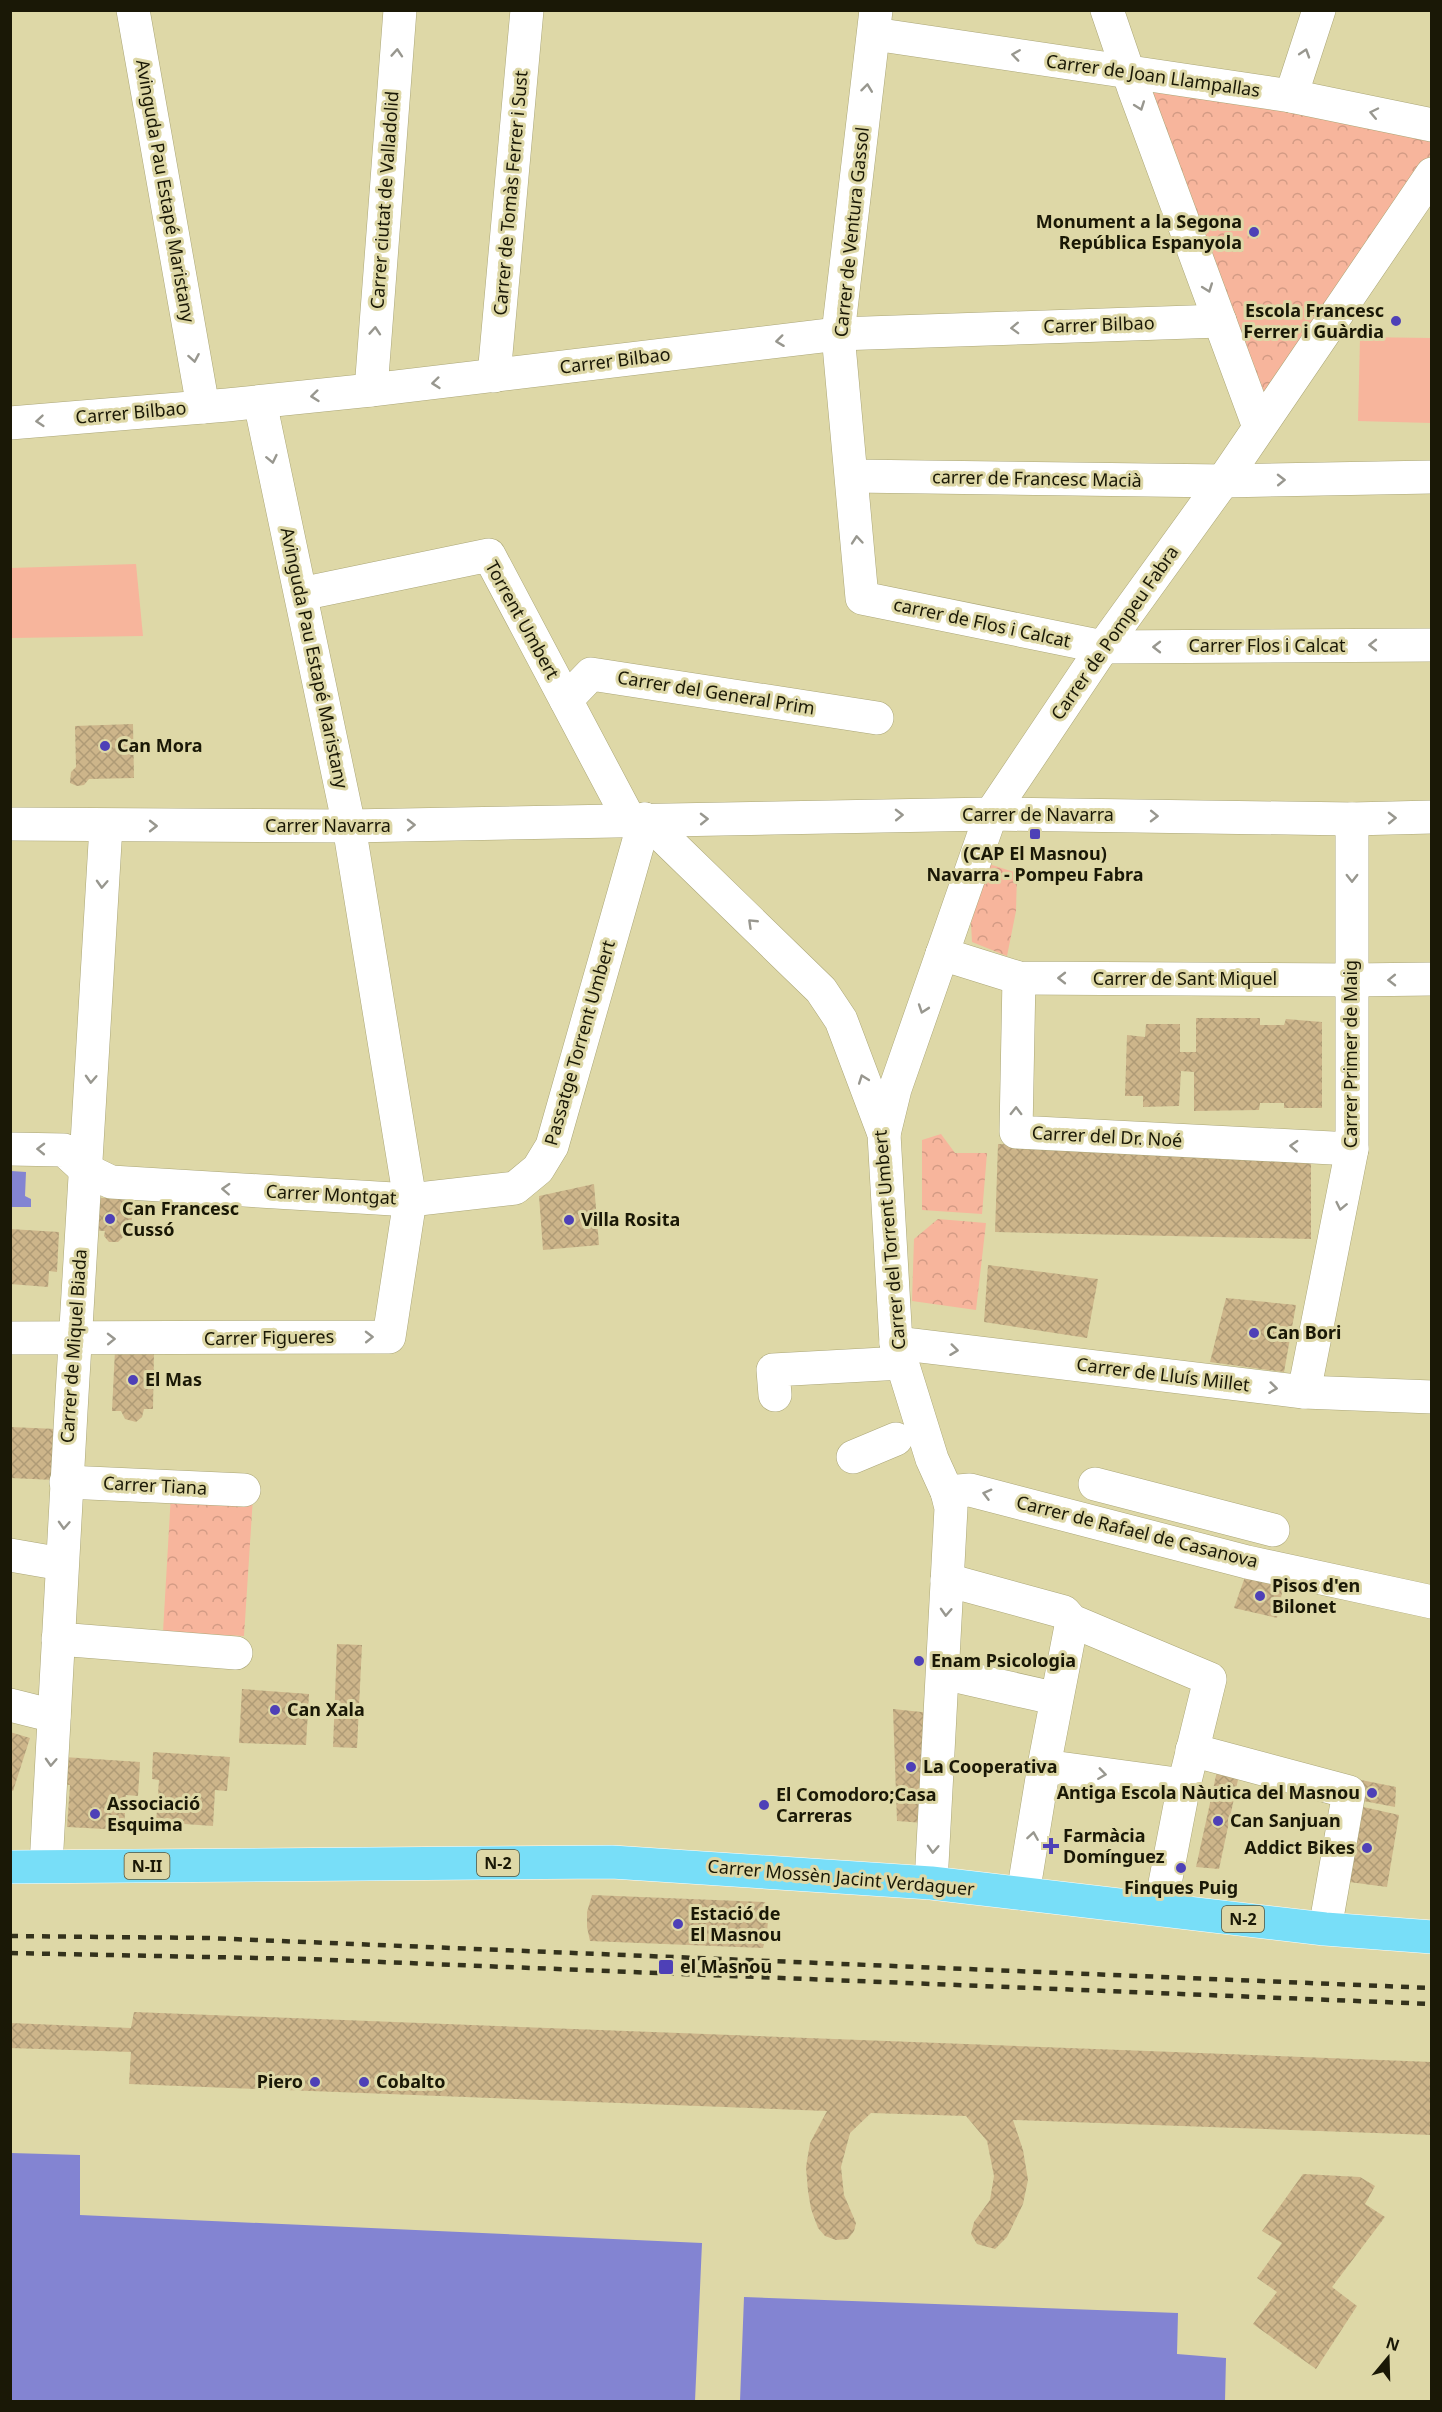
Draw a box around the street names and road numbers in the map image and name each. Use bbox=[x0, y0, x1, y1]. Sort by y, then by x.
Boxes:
street label: Carrer de Joan Llampallas bbox=[1044, 48, 1262, 102]
street label: Avinguda Pau Estapé Maristany bbox=[131, 58, 201, 325]
street label: Carrer de Tomàs Ferrer i Sust bbox=[487, 69, 533, 316]
street label: Carrer ciutat de Valladolid bbox=[364, 90, 404, 310]
street label: Carrer de Ventura Gassol bbox=[828, 126, 874, 338]
street label: Carrer Bilbao bbox=[1043, 310, 1155, 338]
street label: Carrer Bilbao bbox=[558, 341, 672, 379]
street label: Carrer Bilbao bbox=[74, 395, 187, 429]
street label: carrer de Francesc Macià bbox=[932, 464, 1142, 492]
street label: Avinguda Pau Estapé Maristany bbox=[276, 525, 355, 791]
street label: Carrer de Pompeu Fabra bbox=[1045, 541, 1184, 724]
street label: Torrent Umbert bbox=[480, 556, 566, 683]
street label: carrer de Flos i Calcat bbox=[892, 592, 1073, 653]
street label: Carrer Flos i Calcat bbox=[1188, 633, 1346, 657]
street label: Carrer del General Prim bbox=[616, 665, 817, 719]
street label: Carrer de Navarra bbox=[962, 802, 1114, 826]
street label: Carrer Navarra bbox=[265, 813, 391, 837]
street label: Passatge Torrent Umbert bbox=[538, 937, 620, 1148]
street label: Carrer Primer de Maig bbox=[1338, 960, 1362, 1148]
street label: Carrer de Sant Miquel bbox=[1093, 966, 1277, 990]
street label: Carrer del Dr. Noé bbox=[1031, 1120, 1183, 1152]
street label: Carrer del Torrent Umbert bbox=[867, 1129, 911, 1351]
street label: Carrer Montgat bbox=[265, 1179, 397, 1209]
street label: Carrer de Miquel Biada bbox=[54, 1248, 92, 1444]
street label: Carrer Figueres bbox=[204, 1324, 334, 1350]
street label: Carrer de Lluís Millet bbox=[1075, 1351, 1252, 1397]
street label: Carrer Tiana bbox=[102, 1470, 208, 1500]
street label: Carrer de Rafael de Casanova bbox=[1014, 1489, 1261, 1573]
road number: N-2 bbox=[477, 1850, 519, 1876]
road number: N-II bbox=[124, 1853, 170, 1879]
street label: Carrer Mossèn Jacint Verdaguer bbox=[707, 1853, 976, 1901]
road number: N-2 bbox=[1222, 1906, 1264, 1932]

